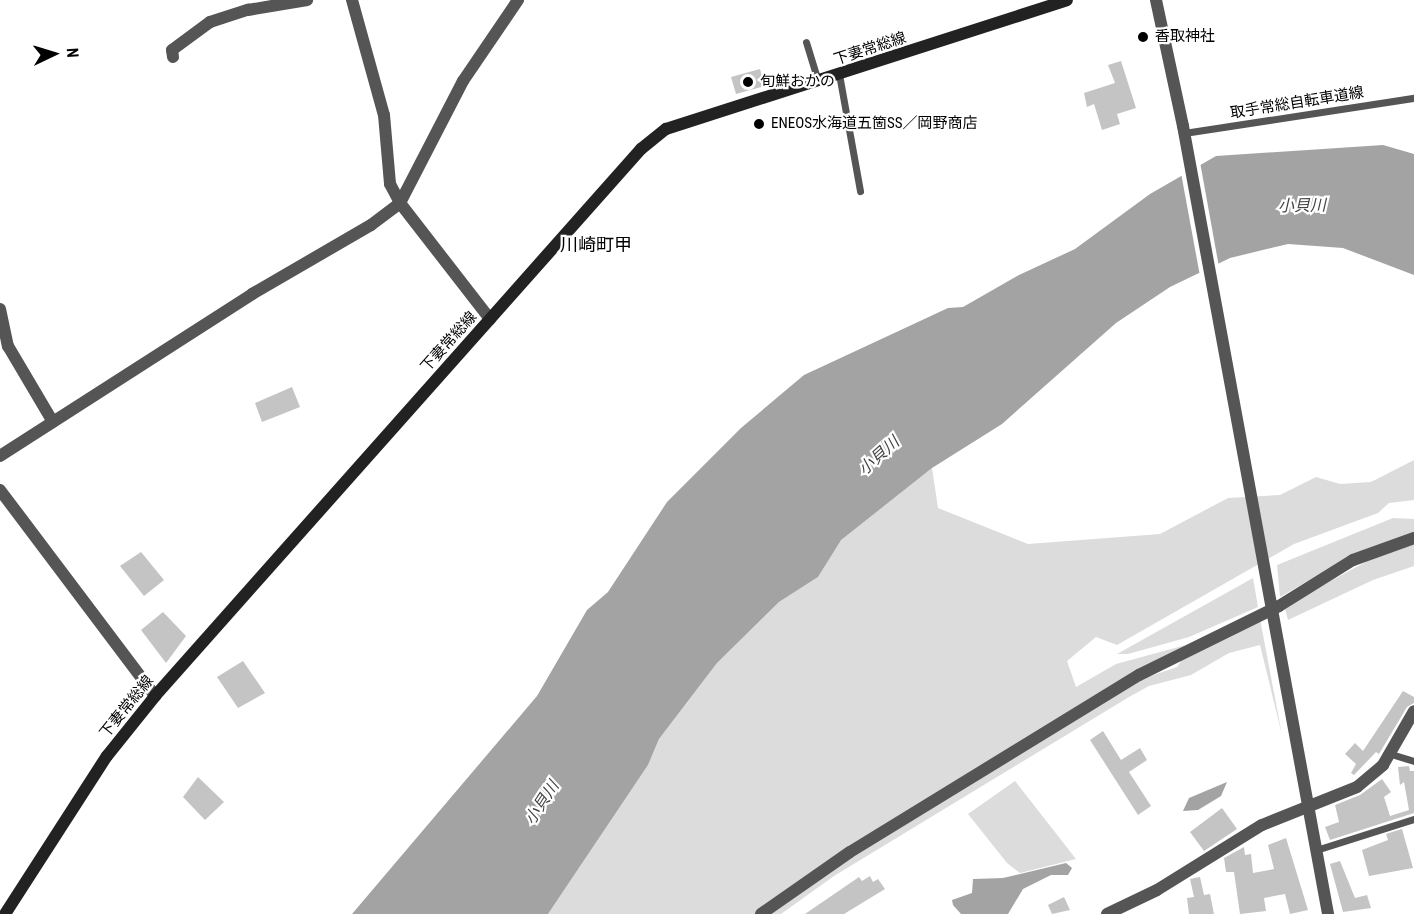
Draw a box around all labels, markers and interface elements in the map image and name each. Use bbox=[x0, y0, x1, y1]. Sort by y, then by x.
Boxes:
north arrow bbox=[24, 24, 84, 84]
place label: 香取神社 bbox=[1155, 28, 1215, 46]
street label: 下妻常総線 bbox=[832, 29, 908, 69]
marker: 香取神社 bbox=[1136, 30, 1150, 44]
text: N bbox=[63, 47, 82, 58]
place label: 旬鮮おかの bbox=[760, 73, 835, 91]
marker: 旬鮮おかの bbox=[741, 75, 755, 89]
street label: 取手常総自転車道線 bbox=[1229, 84, 1365, 122]
place label: ENEOS水海道五箇SS／岡野商店 bbox=[771, 115, 978, 133]
marker: ENEOS水海道五箇SS／岡野商店 bbox=[752, 117, 766, 131]
water label: 小貝川 bbox=[1278, 196, 1326, 216]
district label: 川崎町甲 bbox=[560, 234, 632, 256]
street label: 下妻常総線 bbox=[417, 308, 481, 376]
water label: 小貝川 bbox=[855, 433, 903, 479]
street label: 下妻常総線 bbox=[96, 672, 158, 742]
water label: 小貝川 bbox=[521, 778, 563, 828]

